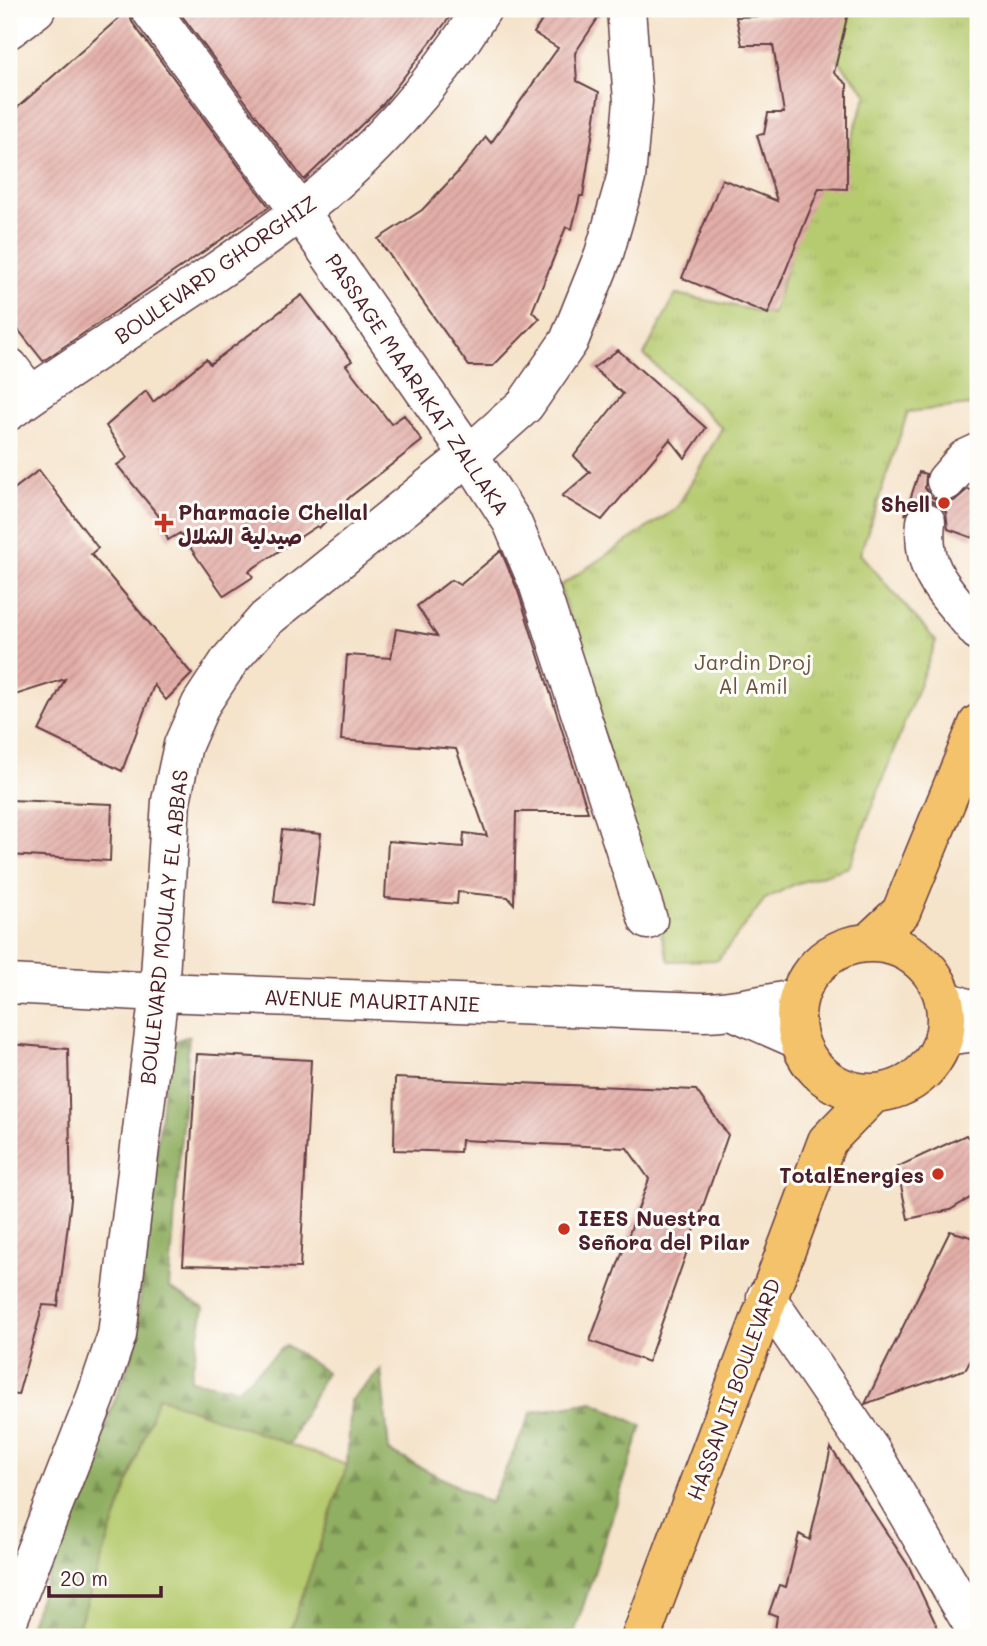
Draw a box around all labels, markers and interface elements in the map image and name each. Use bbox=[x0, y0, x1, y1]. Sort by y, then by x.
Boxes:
street label: BOULEVARD GHORGHIZ bbox=[109, 189, 321, 349]
street label: PASSAGE MAARAKAT ZALLAKA bbox=[320, 248, 516, 520]
place label: Shell bbox=[881, 490, 930, 517]
marker: Shell bbox=[936, 495, 952, 511]
place label: Pharmacie Chellal صيدلية الشلال bbox=[178, 498, 368, 550]
marker: Pharmacie Chellal صيدلية الشلال bbox=[156, 515, 172, 531]
park label: Jardin Droj Al Amil bbox=[694, 648, 812, 699]
street label: BOULEVARD MOULAY EL ABBAS bbox=[133, 768, 193, 1086]
street label: AVENUE MAURITANIE bbox=[264, 983, 480, 1017]
place label: TotalEnergies bbox=[779, 1161, 924, 1188]
marker: TotalEnergies bbox=[930, 1166, 946, 1182]
place label: IEES Nuestra Señora del Pilar bbox=[578, 1204, 750, 1255]
marker: IEES Nuestra Señora del Pilar bbox=[556, 1221, 572, 1237]
street label: HASSAN II BOULEVARD bbox=[680, 1274, 786, 1504]
scale bar bbox=[49, 1555, 161, 1599]
text: 20 m bbox=[60, 1564, 108, 1591]

